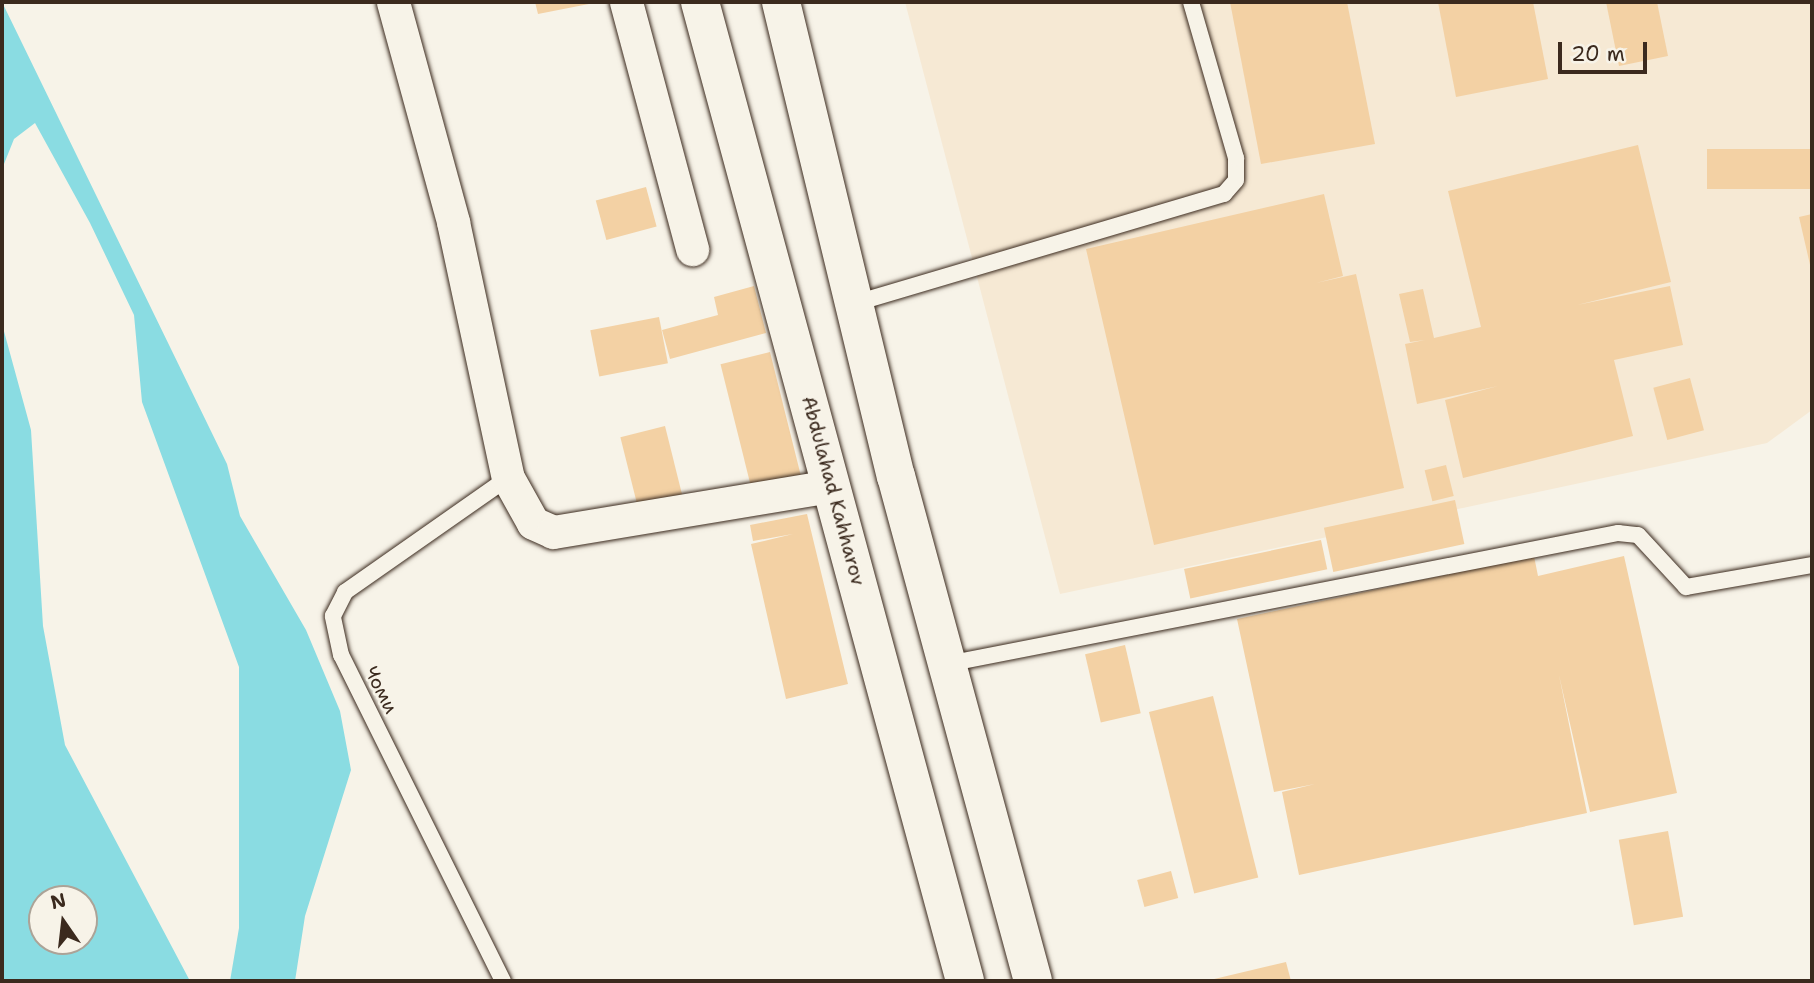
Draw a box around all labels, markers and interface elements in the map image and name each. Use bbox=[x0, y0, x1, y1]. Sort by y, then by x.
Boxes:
scale bar bbox=[1562, 28, 1651, 72]
text: 20 m bbox=[1571, 40, 1625, 68]
street label: Abdulahad Kahharov bbox=[797, 394, 869, 588]
street label: Чоми bbox=[359, 663, 403, 717]
north arrow bbox=[28, 885, 98, 955]
text: N bbox=[48, 887, 69, 915]

